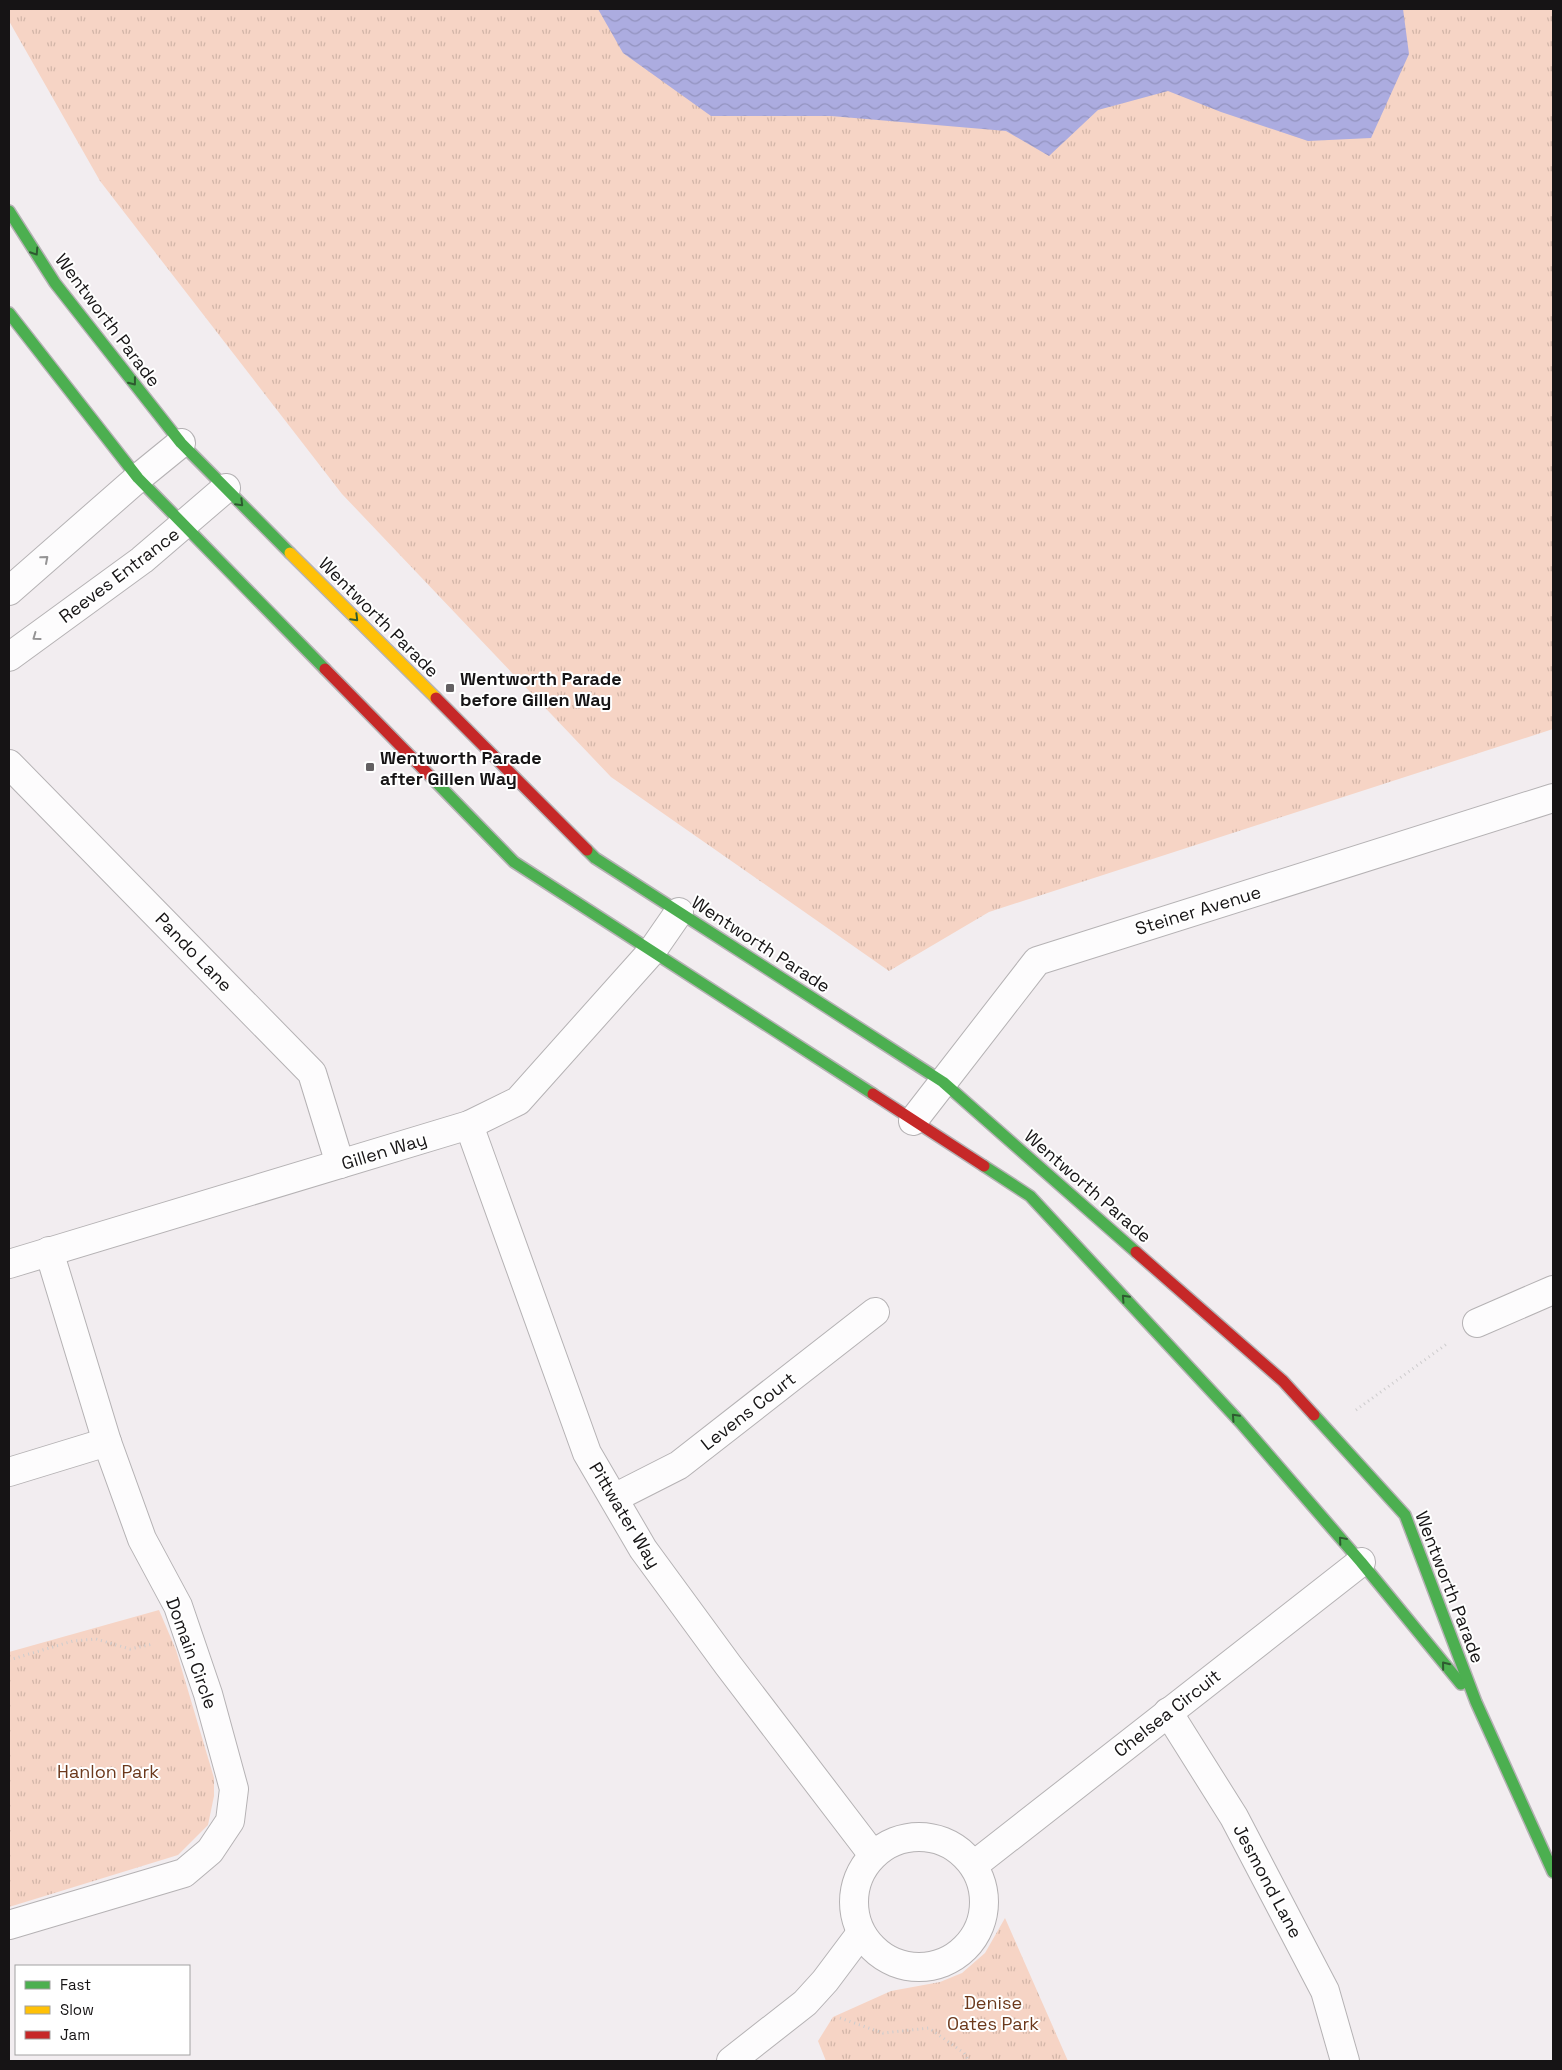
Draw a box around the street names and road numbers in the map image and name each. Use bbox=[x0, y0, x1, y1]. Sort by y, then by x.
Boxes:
street label: Wentworth Parade bbox=[50, 249, 166, 391]
street label: Reeves Entrance bbox=[54, 522, 184, 628]
street label: Wentworth Parade bbox=[314, 552, 444, 682]
street label: Steiner Avenue bbox=[1132, 880, 1264, 940]
street label: Wentworth Parade bbox=[687, 890, 835, 998]
street label: Pando Lane bbox=[151, 908, 237, 996]
street label: Wentworth Parade bbox=[1020, 1124, 1156, 1248]
street label: Gillen Way bbox=[339, 1127, 429, 1175]
street label: Levens Court bbox=[696, 1367, 800, 1455]
street label: Pittwater Way bbox=[584, 1458, 666, 1572]
street label: Wentworth Parade bbox=[1410, 1508, 1490, 1666]
street label: Domain Circle bbox=[161, 1594, 223, 1712]
street label: Chelsea Circuit bbox=[1109, 1664, 1225, 1762]
street label: Jesmond Lane bbox=[1228, 1820, 1308, 1942]

